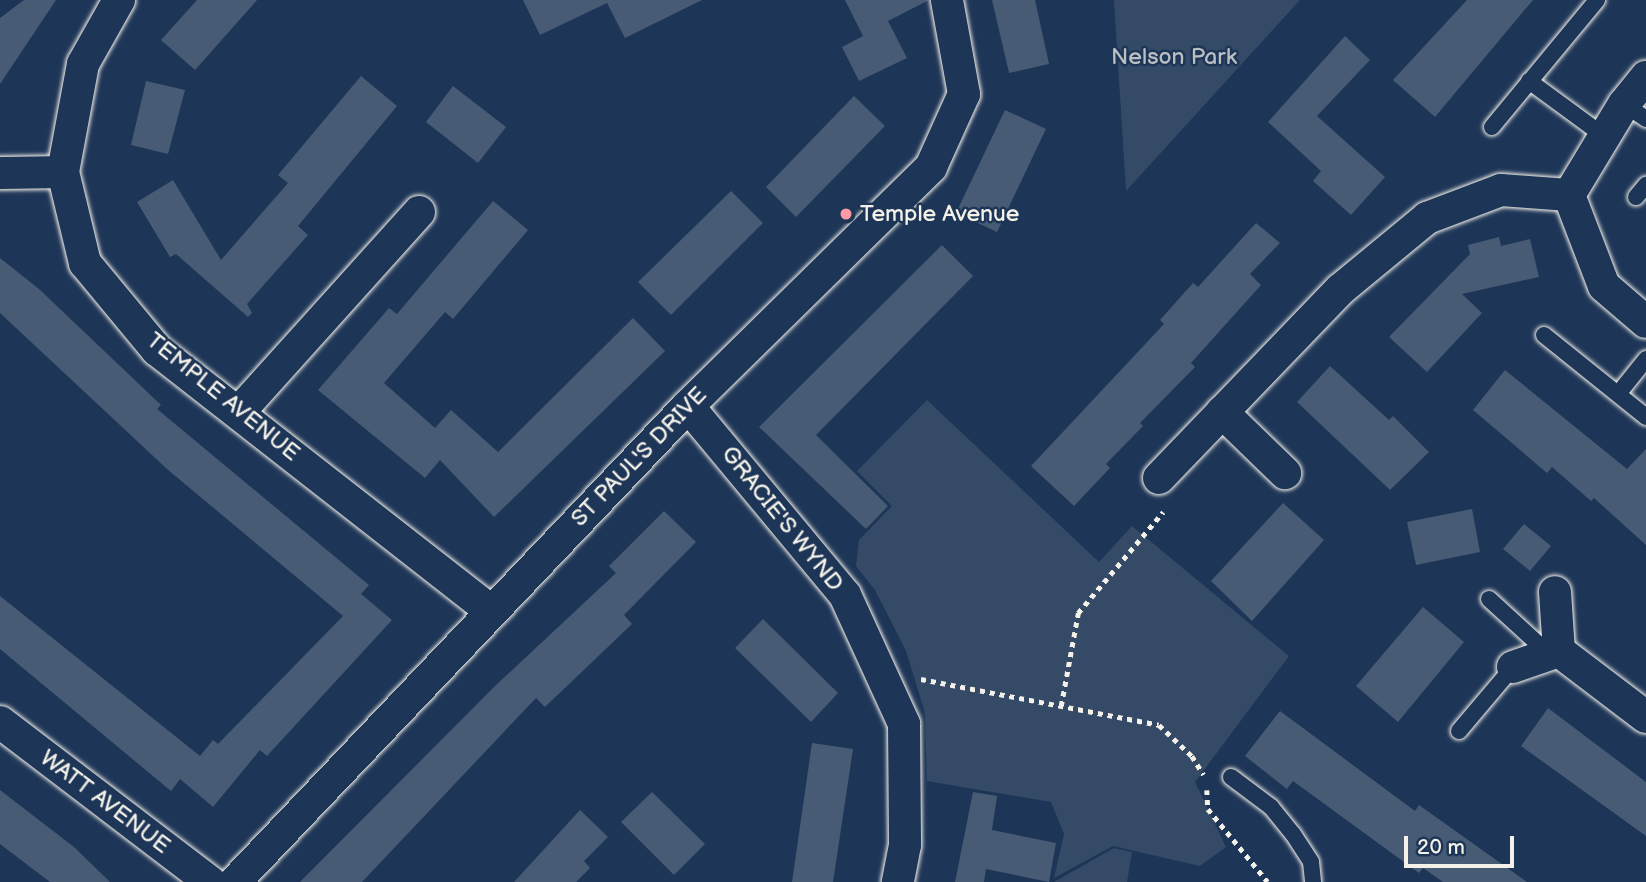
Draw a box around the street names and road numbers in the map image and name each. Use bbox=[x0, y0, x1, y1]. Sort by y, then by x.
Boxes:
street label: TEMPLE AVENUE bbox=[141, 327, 305, 467]
street label: ST PAUL'S DRIVE bbox=[565, 382, 713, 532]
street label: GRACIE'S WYND bbox=[715, 441, 849, 597]
street label: WATT AVENUE bbox=[35, 744, 175, 860]

